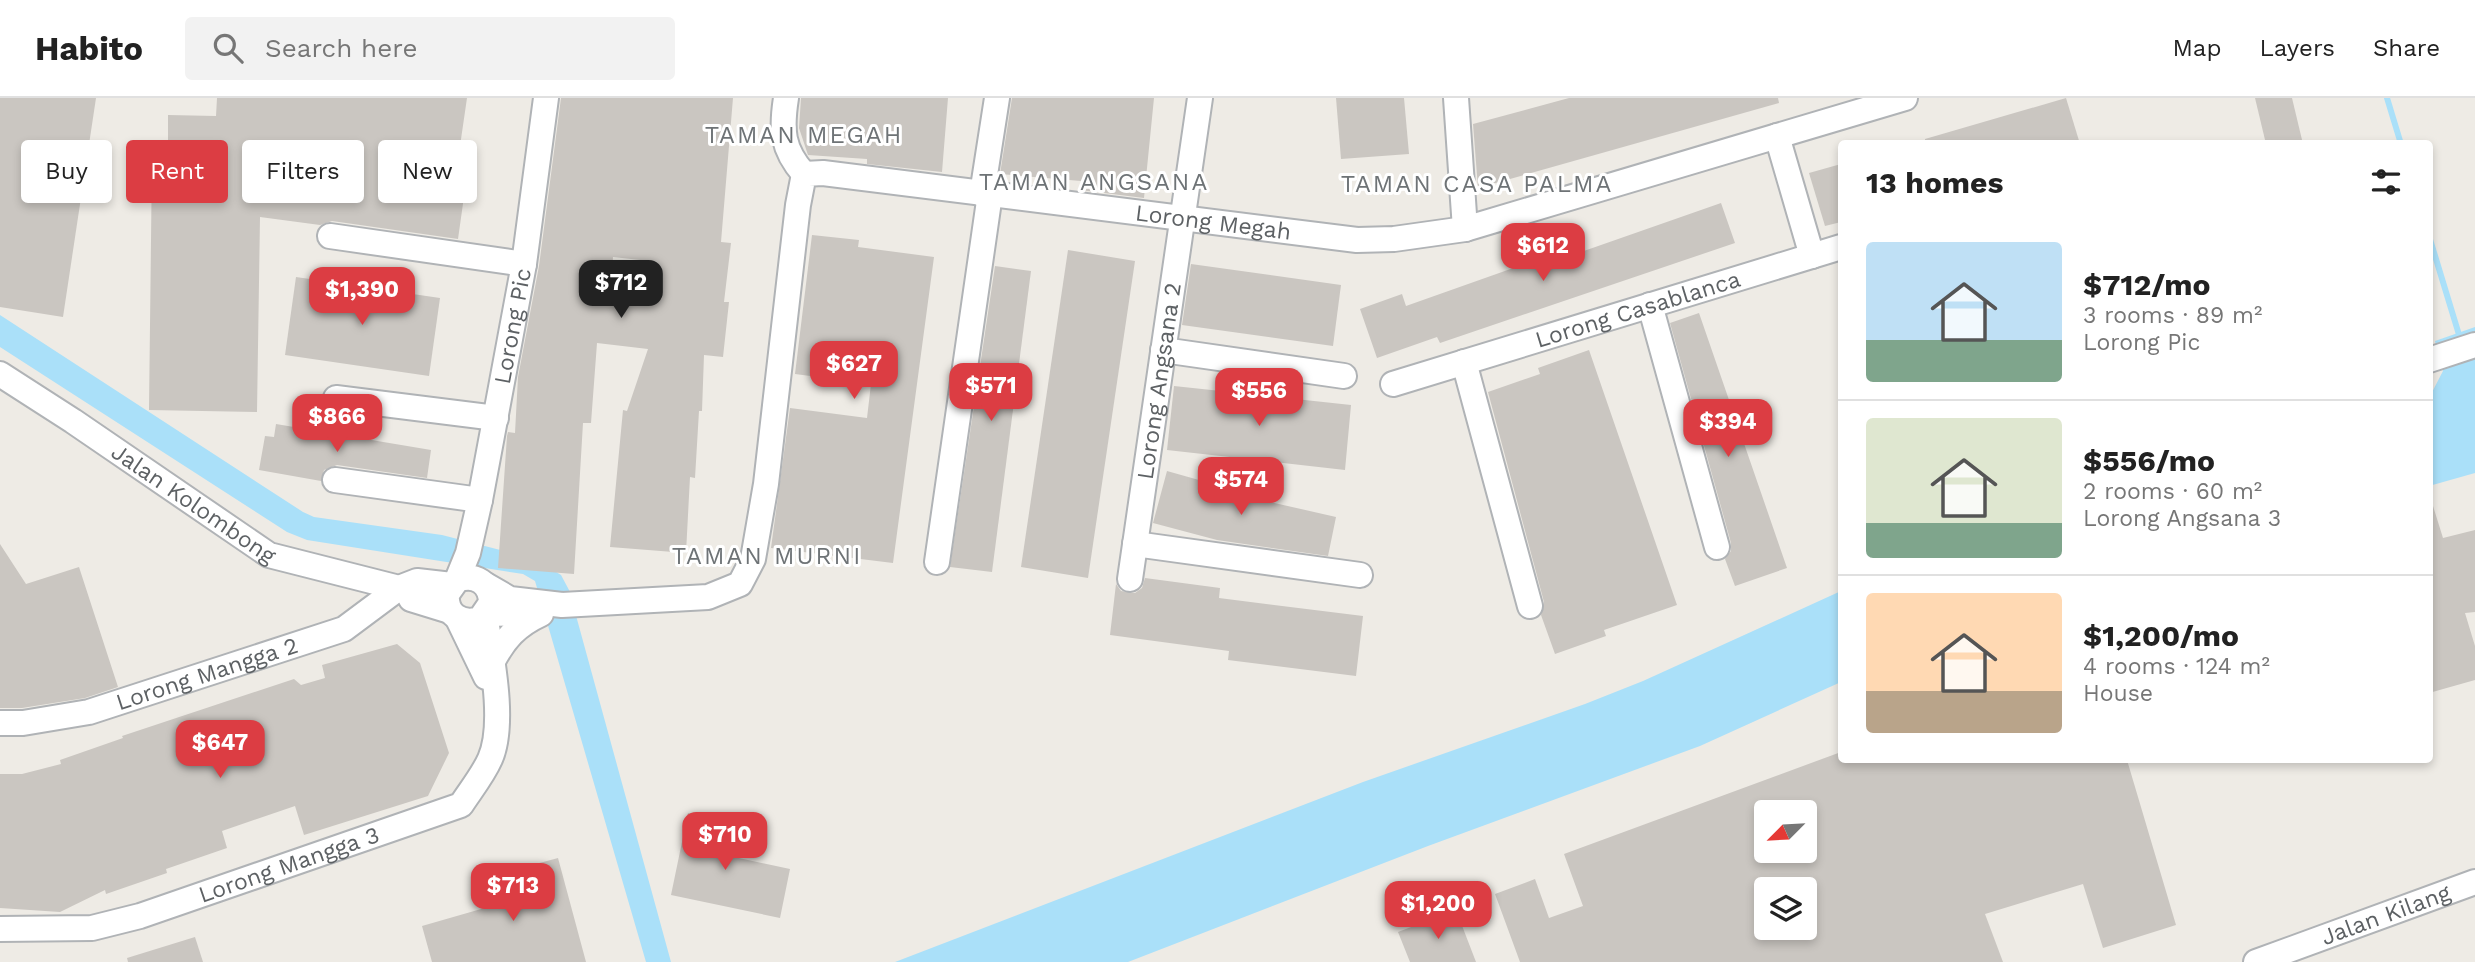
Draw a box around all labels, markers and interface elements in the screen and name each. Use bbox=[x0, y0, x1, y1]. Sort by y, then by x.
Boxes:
search box bbox=[185, 17, 675, 80]
text: Habito bbox=[35, 29, 143, 68]
icon: search bbox=[209, 29, 247, 67]
text: Search here bbox=[265, 33, 417, 63]
text: Map bbox=[2173, 34, 2221, 62]
text: Layers bbox=[2259, 34, 2335, 62]
text: Share bbox=[2373, 34, 2440, 62]
district label: TAMAN MEGAH bbox=[705, 121, 903, 149]
chip: Buy bbox=[21, 140, 112, 203]
chip: Rent bbox=[126, 140, 228, 203]
chip: Filters bbox=[242, 140, 364, 203]
chip: New bbox=[378, 140, 477, 203]
icon: filters bbox=[2367, 163, 2405, 201]
text: 13 homes bbox=[1866, 165, 2003, 200]
district label: TAMAN ANGSANA bbox=[979, 168, 1209, 196]
district label: TAMAN CASA PALMA bbox=[1341, 170, 1613, 198]
street label: Lorong Megah bbox=[1134, 199, 1293, 246]
pin: $612 bbox=[1502, 223, 1584, 283]
text: $612 bbox=[1517, 232, 1569, 259]
pin: $712 bbox=[580, 260, 662, 320]
street label: Lorong Pic bbox=[489, 266, 537, 386]
street label: Lorong Casablanca bbox=[1532, 266, 1744, 354]
text: $712/mo bbox=[2083, 267, 2211, 302]
pin: $1,390 bbox=[305, 268, 419, 327]
text: $712 bbox=[595, 269, 647, 296]
icon: home bbox=[1922, 270, 2006, 354]
text: $1,390 bbox=[325, 276, 399, 303]
street label: Lorong Angsana 2 bbox=[1132, 281, 1187, 481]
text: 3 rooms · 89 m² bbox=[2083, 302, 2262, 329]
text: Lorong Pic bbox=[2083, 329, 2200, 356]
pin: $627 bbox=[813, 342, 895, 401]
text: $627 bbox=[826, 350, 882, 377]
pin: $571 bbox=[950, 364, 1032, 423]
pin: $556 bbox=[1218, 368, 1300, 428]
text: $571 bbox=[965, 372, 1017, 399]
text: $556 bbox=[1231, 377, 1287, 404]
pin: $866 bbox=[296, 394, 378, 454]
pin: $394 bbox=[1687, 400, 1769, 459]
text: $866 bbox=[308, 403, 366, 430]
text: $394 bbox=[1699, 408, 1757, 435]
street label: Jalan Kolombong bbox=[106, 438, 281, 570]
text: $556/mo bbox=[2083, 443, 2215, 478]
icon: home bbox=[1922, 446, 2006, 530]
pin: $574 bbox=[1200, 458, 1282, 517]
text: $574 bbox=[1214, 466, 1268, 493]
text: 2 rooms · 60 m² bbox=[2083, 478, 2262, 505]
text: Lorong Angsana 3 bbox=[2083, 505, 2281, 532]
district label: TAMAN MURNI bbox=[672, 542, 862, 570]
text: $1,200/mo bbox=[2083, 618, 2239, 653]
icon: home bbox=[1922, 621, 2006, 705]
street label: Lorong Mangga 2 bbox=[113, 632, 301, 716]
text: 4 rooms · 124 m² bbox=[2083, 653, 2270, 680]
text: House bbox=[2083, 680, 2153, 707]
pin: $647 bbox=[179, 720, 261, 780]
text: $647 bbox=[192, 729, 248, 756]
north arrow bbox=[1754, 800, 1816, 863]
map controls bbox=[1754, 800, 1817, 940]
pin: $710 bbox=[684, 812, 766, 872]
street label: Lorong Mangga 3 bbox=[195, 821, 383, 909]
text: $710 bbox=[698, 821, 752, 848]
pin: $713 bbox=[472, 864, 554, 923]
text: $713 bbox=[487, 872, 539, 899]
button: layers bbox=[1754, 877, 1817, 940]
street label: Jalan Kilang bbox=[2317, 879, 2455, 951]
pin: $1,200 bbox=[1381, 882, 1495, 941]
text: $1,200 bbox=[1401, 890, 1475, 917]

